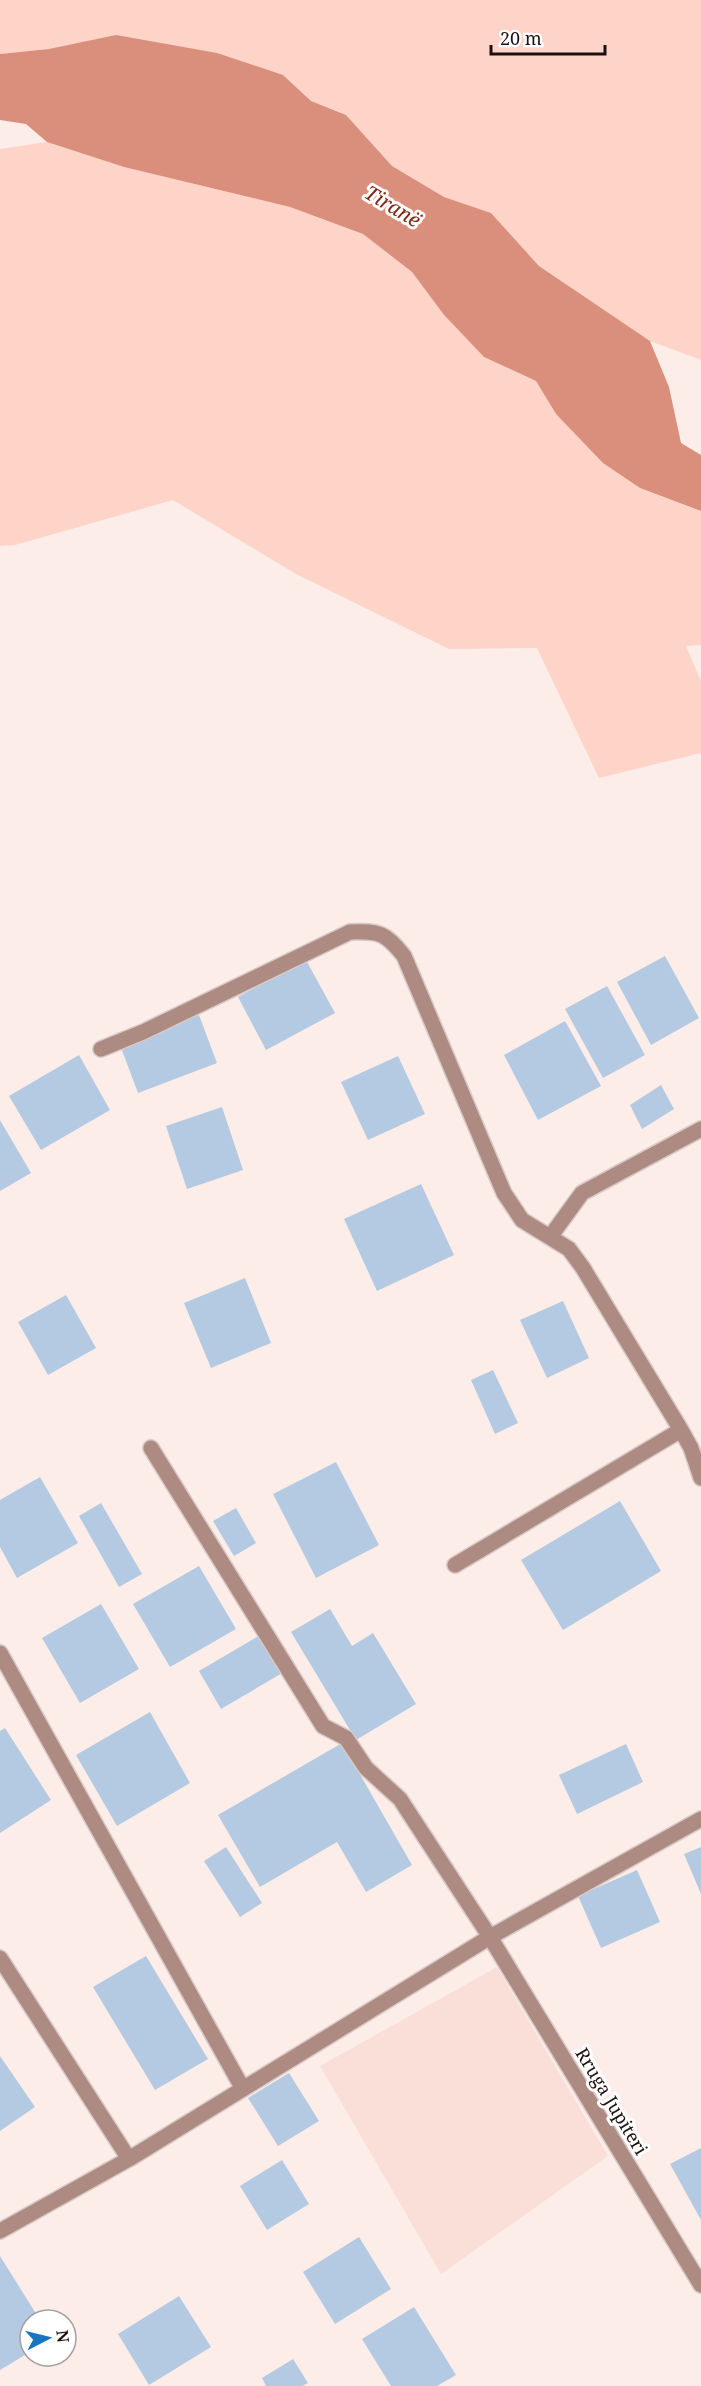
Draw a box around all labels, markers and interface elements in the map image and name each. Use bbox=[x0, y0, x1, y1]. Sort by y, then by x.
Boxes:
scale bar bbox=[491, 18, 605, 56]
text: 20 m bbox=[500, 26, 542, 50]
water label: Tiranë bbox=[360, 179, 426, 233]
street label: Rruga Jupiteri bbox=[571, 2043, 654, 2159]
north arrow bbox=[18, 2308, 78, 2368]
text: N bbox=[51, 2329, 75, 2344]

